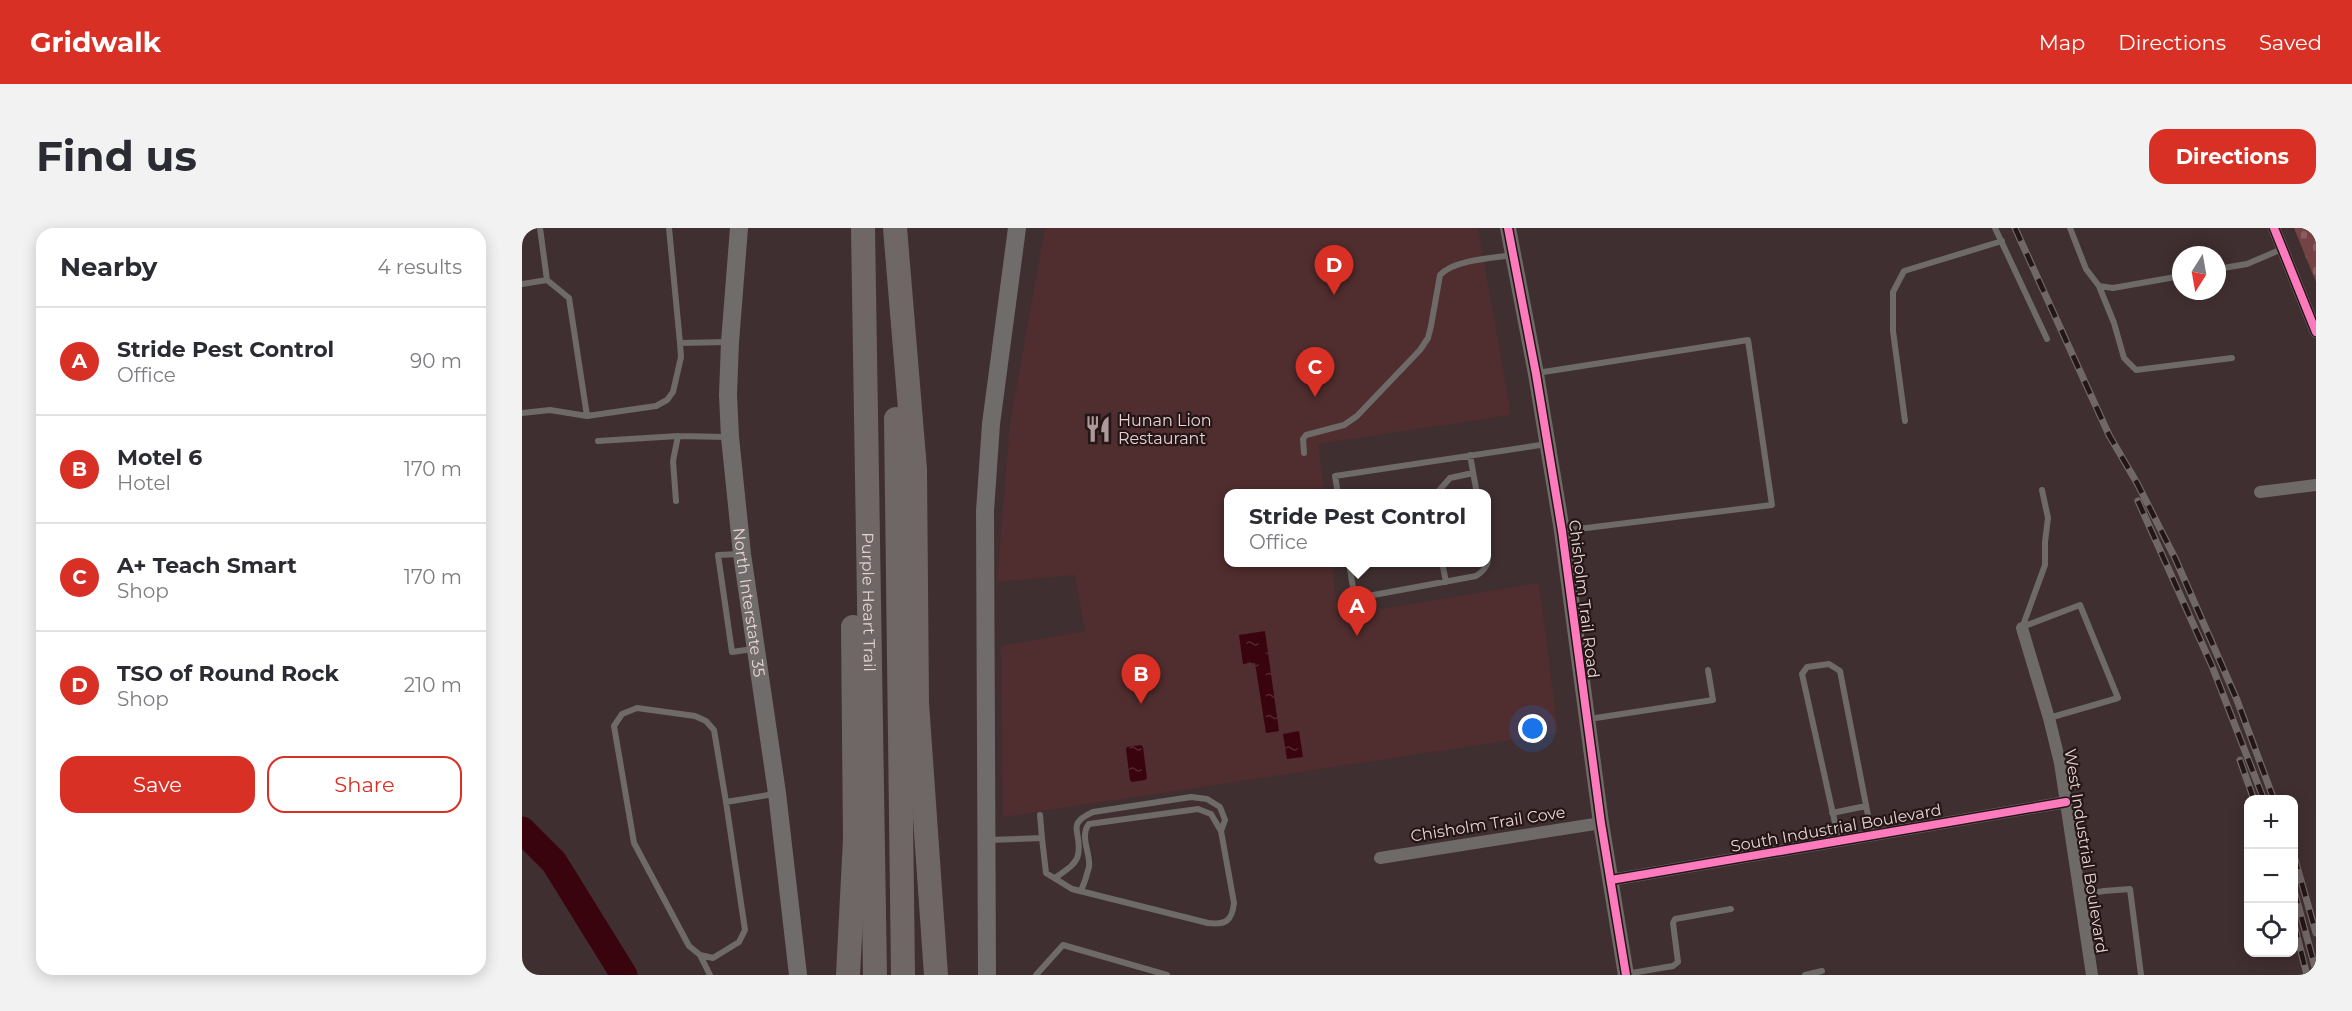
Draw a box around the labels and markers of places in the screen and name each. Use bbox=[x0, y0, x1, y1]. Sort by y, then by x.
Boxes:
pin: D bbox=[1314, 245, 1354, 295]
pin: C bbox=[1296, 348, 1334, 397]
place label: Hunan Lion Restaurant bbox=[1118, 411, 1212, 448]
restaurant icon: Hunan Lion Restaurant bbox=[1083, 414, 1113, 444]
pin: A bbox=[1338, 586, 1376, 636]
pin: B bbox=[1122, 654, 1160, 704]

